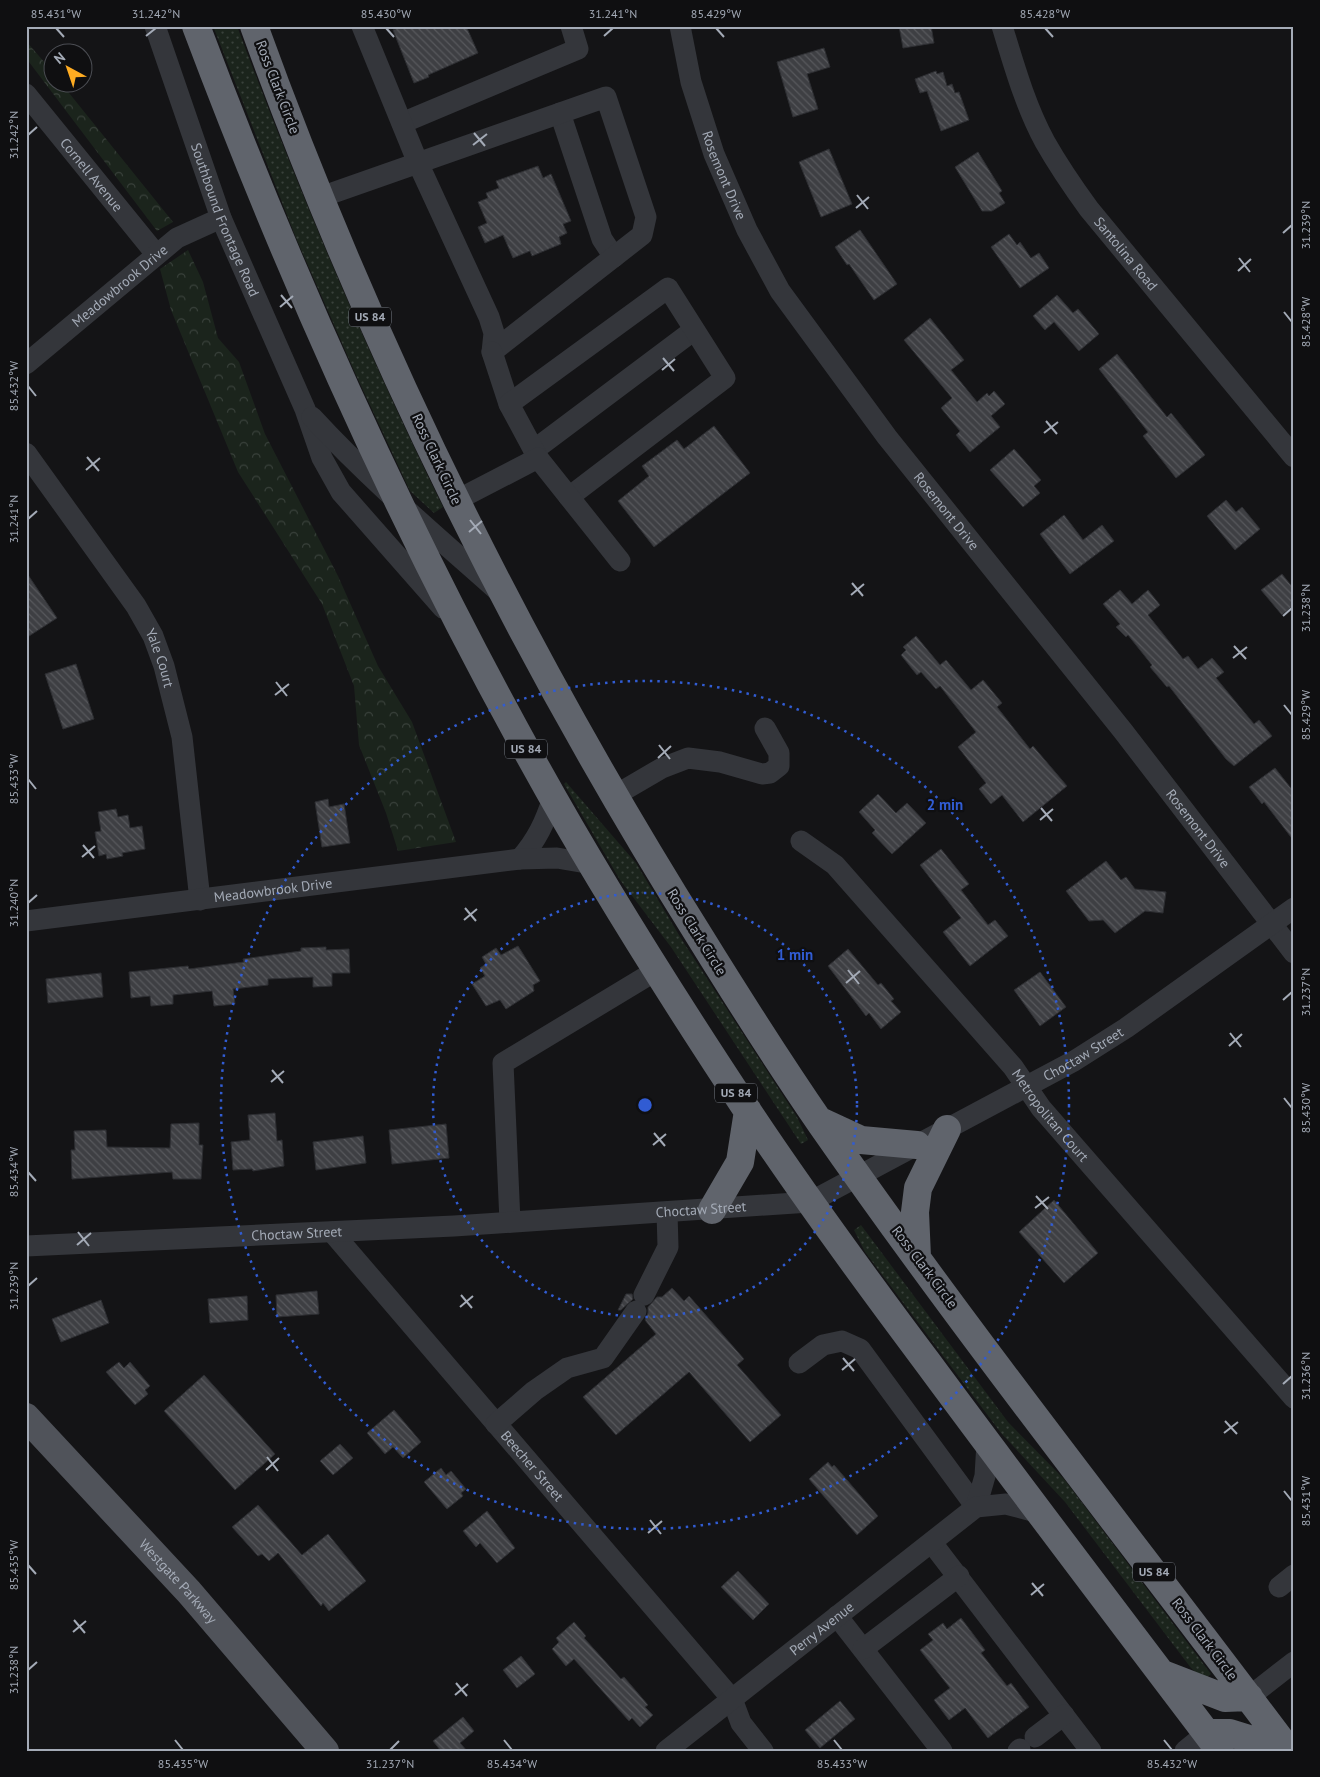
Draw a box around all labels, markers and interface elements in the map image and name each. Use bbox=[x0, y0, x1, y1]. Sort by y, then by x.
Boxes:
text: 85.431°W bbox=[31, 6, 81, 21]
text: 31.242°N bbox=[132, 6, 180, 21]
text: 85.430°W bbox=[361, 6, 411, 21]
text: 31.241°N bbox=[589, 6, 637, 21]
text: 85.429°W bbox=[691, 6, 741, 21]
text: 85.428°W bbox=[1020, 6, 1070, 21]
street label: Ross Clark Circle bbox=[252, 38, 304, 136]
north arrow bbox=[42, 42, 92, 92]
text: N bbox=[50, 48, 69, 68]
text: 31.242°N bbox=[6, 111, 21, 159]
street label: Rosemont Drive bbox=[698, 128, 750, 222]
street label: Cornell Avenue bbox=[56, 134, 127, 215]
street label: Southbound Frontage Road bbox=[187, 141, 263, 299]
text: 31.239°N bbox=[1298, 201, 1313, 249]
street label: Santolina Road bbox=[1090, 213, 1162, 294]
street label: Meadowbrook Drive bbox=[68, 241, 171, 331]
text: 85.428°W bbox=[1298, 297, 1313, 347]
road number: US 84 bbox=[349, 308, 391, 326]
text: 85.432°W bbox=[6, 361, 21, 411]
street label: Ross Clark Circle bbox=[408, 411, 466, 507]
street label: Rosemont Drive bbox=[910, 469, 983, 554]
text: 31.241°N bbox=[6, 495, 21, 543]
text: 31.238°N bbox=[1298, 584, 1313, 632]
street label: Yale Court bbox=[141, 625, 178, 690]
text: 85.429°W bbox=[1298, 690, 1313, 740]
road number: US 84 bbox=[505, 740, 547, 759]
text: 85.433°W bbox=[6, 754, 21, 804]
street label: Rosemont Drive bbox=[1162, 786, 1234, 872]
text: 2 min bbox=[927, 795, 963, 814]
street label: Meadowbrook Drive bbox=[213, 874, 333, 906]
text: 31.240°N bbox=[6, 879, 21, 927]
street label: Ross Clark Circle bbox=[663, 885, 731, 979]
text: 1 min bbox=[777, 945, 813, 964]
text: 31.237°N bbox=[1298, 968, 1313, 1016]
street label: Choctaw Street bbox=[1040, 1023, 1127, 1085]
street label: Metropolitan Court bbox=[1008, 1065, 1093, 1166]
text: 85.430°W bbox=[1298, 1083, 1313, 1133]
road number: US 84 bbox=[715, 1084, 757, 1102]
centre of rings bbox=[636, 1096, 654, 1114]
text: 85.434°W bbox=[6, 1147, 21, 1197]
street label: Choctaw Street bbox=[655, 1197, 747, 1221]
street label: Choctaw Street bbox=[251, 1222, 343, 1244]
street label: Ross Clark Circle bbox=[888, 1222, 962, 1312]
text: 31.239°N bbox=[6, 1262, 21, 1310]
text: 31.236°N bbox=[1298, 1352, 1313, 1400]
street label: Beecher Street bbox=[497, 1427, 568, 1505]
text: 85.431°W bbox=[1298, 1476, 1313, 1526]
street label: Westgate Parkway bbox=[135, 1535, 221, 1628]
text: 85.435°W bbox=[6, 1540, 21, 1590]
road number: US 84 bbox=[1133, 1562, 1175, 1581]
street label: Ross Clark Circle bbox=[1168, 1594, 1242, 1684]
street label: Perry Avenue bbox=[786, 1598, 857, 1659]
text: 31.238°N bbox=[6, 1646, 21, 1694]
text: 85.435°W bbox=[158, 1756, 208, 1771]
text: 31.237°N bbox=[366, 1756, 414, 1771]
text: 85.434°W bbox=[487, 1756, 537, 1771]
text: 85.433°W bbox=[817, 1756, 867, 1771]
text: 85.432°W bbox=[1147, 1756, 1197, 1771]

